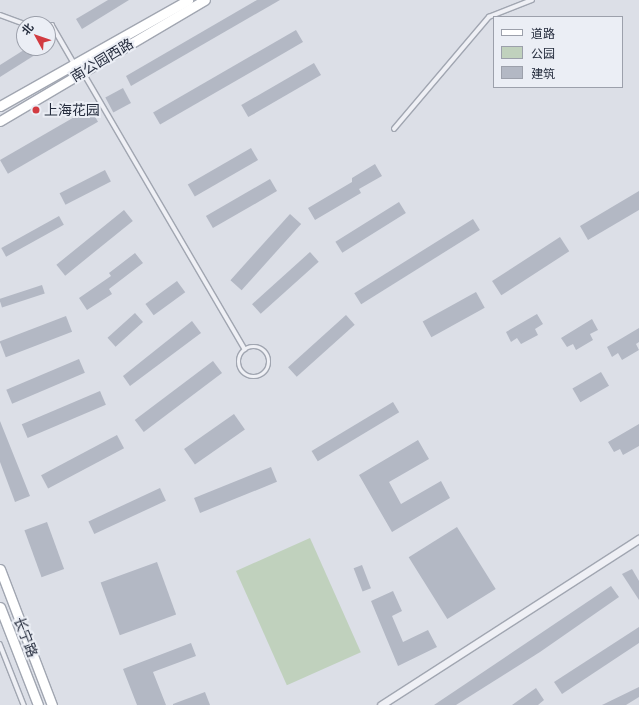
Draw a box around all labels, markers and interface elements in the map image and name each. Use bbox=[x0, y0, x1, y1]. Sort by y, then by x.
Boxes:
north arrow bbox=[16, 16, 56, 56]
legend bbox=[493, 16, 623, 88]
text: 北 bbox=[19, 21, 36, 37]
text: 道路 bbox=[531, 27, 555, 41]
street label: 南公园西路 bbox=[68, 35, 136, 85]
text: 公园 bbox=[531, 47, 555, 61]
text: 建筑 bbox=[531, 67, 555, 81]
place label: 上海花园 bbox=[44, 102, 100, 118]
marker: 上海花园 bbox=[31, 105, 41, 115]
street label: 长宁路 bbox=[11, 614, 41, 660]

